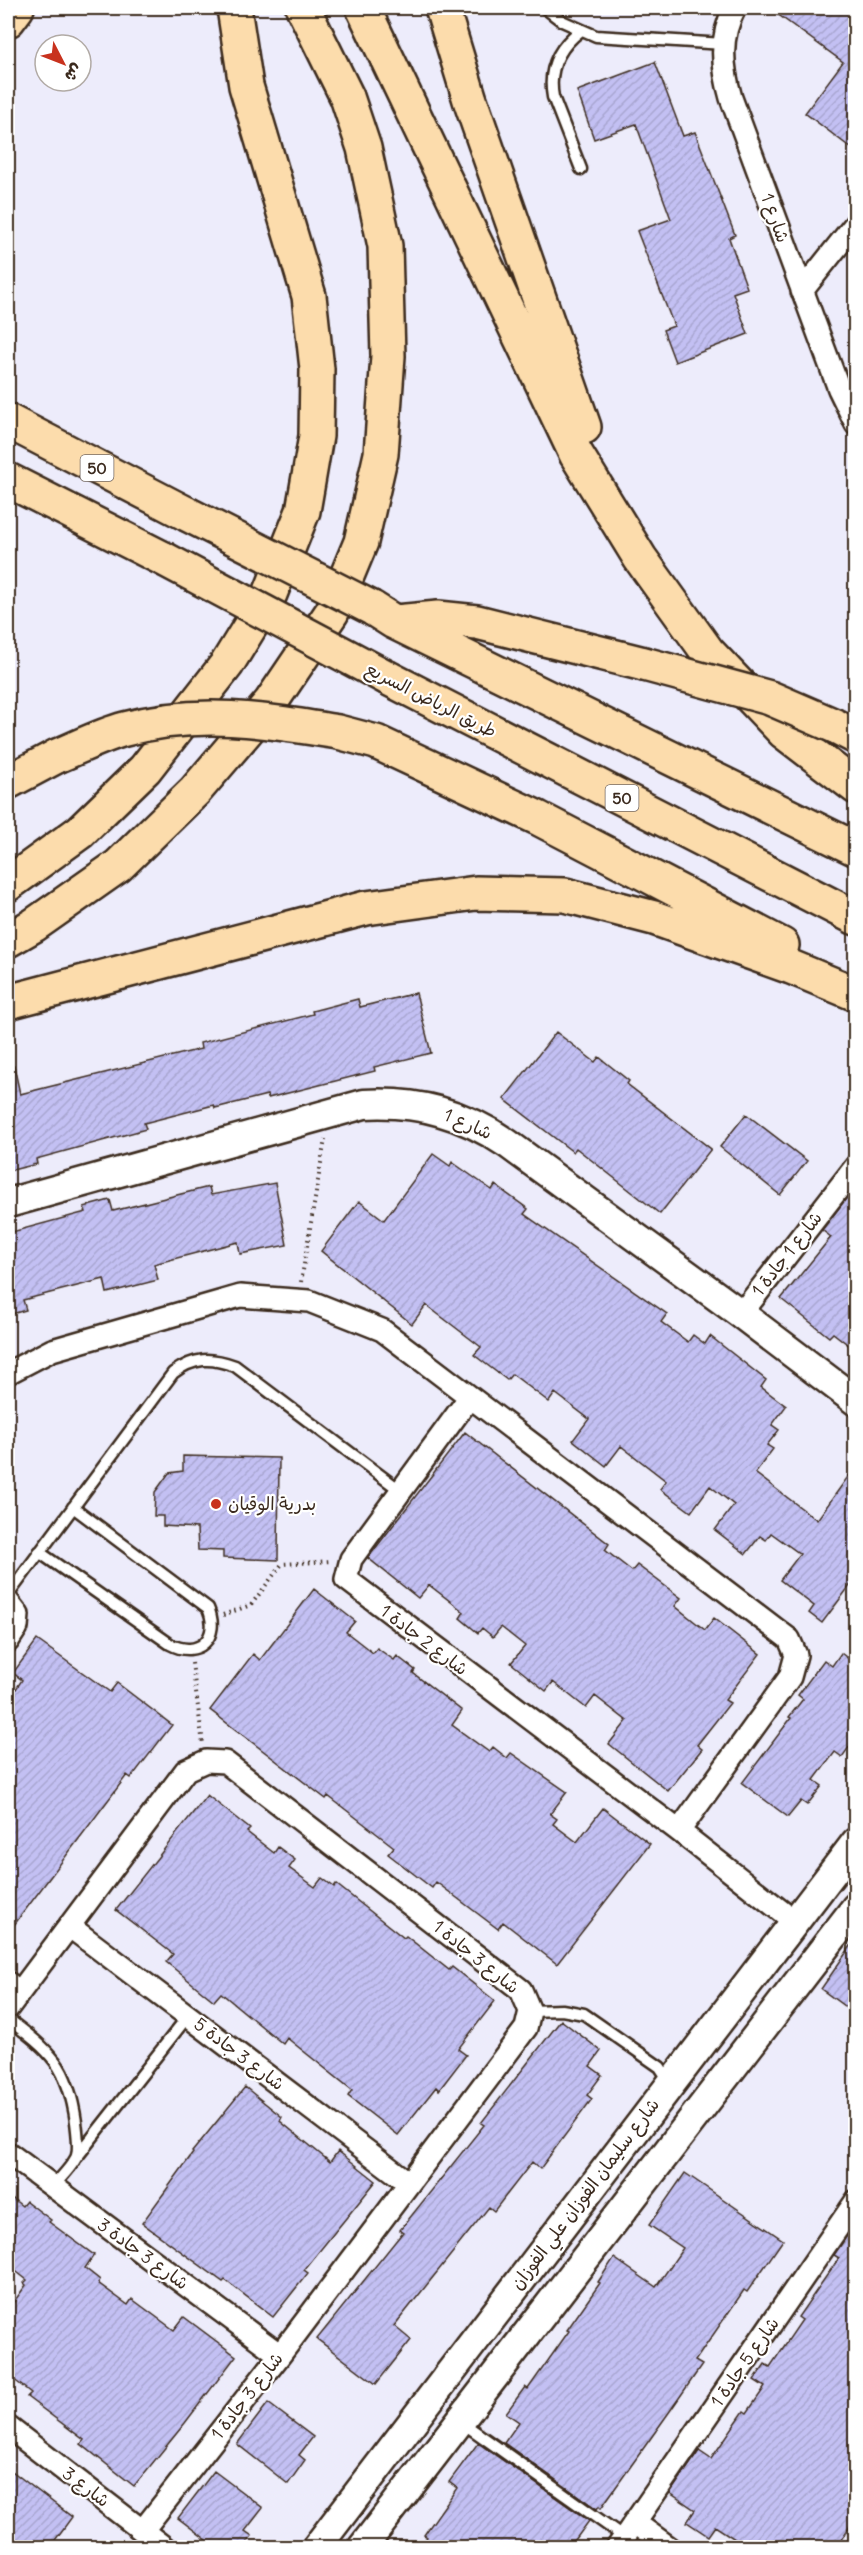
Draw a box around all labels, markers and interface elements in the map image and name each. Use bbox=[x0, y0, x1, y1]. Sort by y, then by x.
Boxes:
north arrow bbox=[33, 33, 93, 93]
text: ش bbox=[61, 60, 87, 86]
street label: شارع 1 bbox=[755, 190, 795, 246]
road number: 50 bbox=[80, 455, 114, 481]
street label: طريق الرياض السريع bbox=[361, 657, 501, 744]
road number: 50 bbox=[606, 785, 638, 811]
street label: شارع 1 bbox=[440, 1103, 496, 1145]
street label: شارع 1 جادة 1 bbox=[746, 1207, 828, 1301]
place label: بدرية الوقيان bbox=[228, 1492, 316, 1516]
marker: بدرية الوقيان bbox=[209, 1497, 223, 1511]
street label: شارع 2 جادة 1 bbox=[375, 1599, 473, 1681]
street label: شارع 3 جادة 1 bbox=[428, 1915, 524, 1999]
street label: شارع 3 جادة 5 bbox=[189, 2012, 289, 2096]
street label: شارع سليمان الفوزان علي الفوزان bbox=[505, 2093, 668, 2297]
street label: شارع 3 جادة 3 bbox=[93, 2213, 193, 2295]
street label: شارع 5 جادة 1 bbox=[705, 2312, 785, 2412]
street label: شارع 3 جادة 1 bbox=[205, 2348, 289, 2444]
street label: شارع 3 bbox=[57, 2461, 115, 2513]

